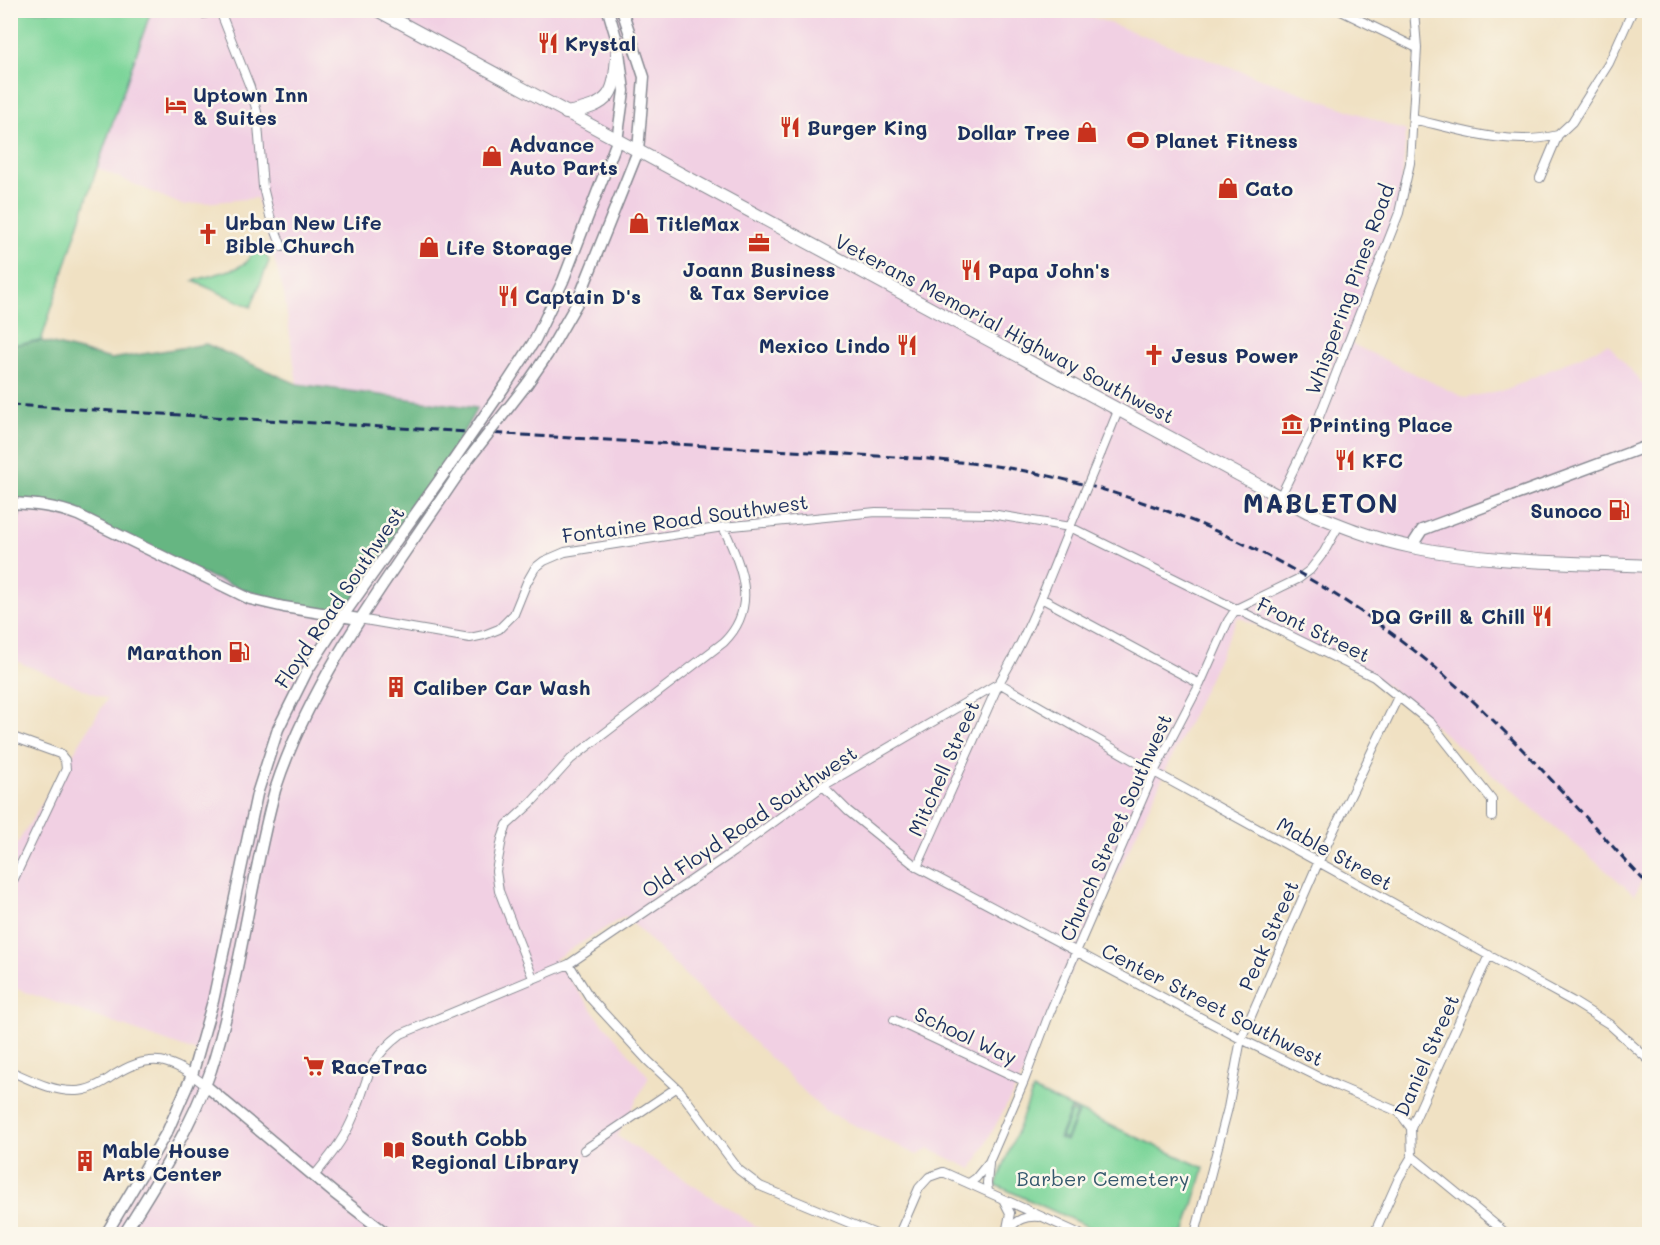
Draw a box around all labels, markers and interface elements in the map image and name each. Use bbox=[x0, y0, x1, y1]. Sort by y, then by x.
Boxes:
place label: Krystal bbox=[565, 30, 636, 56]
restaurant icon: Krystal bbox=[536, 31, 560, 55]
place label: Uptown Inn & Suites bbox=[193, 81, 308, 130]
hotel icon: Uptown Inn & Suites bbox=[164, 93, 188, 117]
place label: Burger King bbox=[807, 114, 927, 140]
restaurant icon: Burger King bbox=[778, 115, 802, 139]
place label: Dollar Tree bbox=[957, 119, 1070, 145]
shop icon: Dollar Tree bbox=[1075, 120, 1099, 144]
place label: Planet Fitness bbox=[1155, 127, 1298, 153]
sports icon: Planet Fitness bbox=[1126, 128, 1150, 152]
place label: Advance Auto Parts bbox=[509, 131, 618, 180]
shop icon: Advance Auto Parts bbox=[480, 144, 504, 168]
place label: Cato bbox=[1245, 175, 1293, 201]
shop icon: Cato bbox=[1216, 176, 1240, 200]
street label: Whispering Pines Road bbox=[1299, 180, 1399, 398]
place label: Urban New Life Bible Church bbox=[225, 209, 382, 258]
place label: TitleMax bbox=[656, 210, 740, 236]
shop icon: TitleMax bbox=[627, 211, 651, 235]
church icon: Urban New Life Bible Church bbox=[196, 222, 220, 246]
street label: Veterans Memorial Highway Southwest bbox=[831, 227, 1179, 429]
office icon: Joann Business & Tax Service bbox=[747, 231, 771, 255]
place label: Life Storage bbox=[446, 234, 572, 260]
shop icon: Life Storage bbox=[417, 235, 441, 259]
place label: Joann Business & Tax Service bbox=[682, 256, 836, 305]
place label: Papa John's bbox=[988, 257, 1110, 283]
restaurant icon: Papa John's bbox=[959, 258, 983, 282]
place label: Captain D's bbox=[525, 283, 641, 309]
restaurant icon: Captain D's bbox=[496, 284, 520, 308]
place label: Mexico Lindo bbox=[759, 332, 890, 358]
restaurant icon: Mexico Lindo bbox=[895, 333, 919, 357]
place label: Jesus Power bbox=[1171, 342, 1298, 368]
church icon: Jesus Power bbox=[1142, 343, 1166, 367]
place label: Printing Place bbox=[1309, 411, 1453, 437]
museum icon: Printing Place bbox=[1280, 412, 1304, 436]
place label: KFC bbox=[1362, 447, 1403, 473]
restaurant icon: KFC bbox=[1333, 448, 1357, 472]
district label: MABLETON bbox=[1243, 486, 1399, 520]
street label: Fontaine Road Southwest bbox=[560, 488, 810, 548]
place label: Sunoco bbox=[1530, 497, 1602, 523]
fuel station icon: Sunoco bbox=[1607, 498, 1631, 522]
street label: Floyd Road Southwest bbox=[268, 501, 410, 693]
street label: Front Street bbox=[1253, 590, 1375, 668]
place label: DQ Grill & Chill bbox=[1371, 603, 1525, 629]
restaurant icon: DQ Grill & Chill bbox=[1530, 604, 1554, 628]
place label: Marathon bbox=[127, 639, 222, 665]
fuel station icon: Marathon bbox=[227, 640, 251, 664]
place label: Caliber Car Wash bbox=[413, 674, 590, 700]
building icon: Caliber Car Wash bbox=[384, 675, 408, 699]
street label: Mitchell Street bbox=[901, 696, 985, 840]
street label: Church Street Southwest bbox=[1053, 709, 1177, 945]
street label: Old Floyd Road Southwest bbox=[636, 739, 862, 903]
street label: Mable Street bbox=[1272, 810, 1398, 896]
street label: Peak Street bbox=[1232, 876, 1304, 994]
street label: Center Street Southwest bbox=[1098, 937, 1328, 1071]
street label: Daniel Street bbox=[1388, 990, 1464, 1120]
street label: School Way bbox=[911, 1000, 1021, 1070]
place label: RaceTrac bbox=[331, 1053, 428, 1079]
supermarket icon: RaceTrac bbox=[302, 1054, 326, 1078]
place label: South Cobb Regional Library bbox=[411, 1125, 579, 1174]
place label: Mable House Arts Center bbox=[102, 1137, 229, 1186]
library icon: South Cobb Regional Library bbox=[382, 1138, 406, 1162]
building icon: Mable House Arts Center bbox=[73, 1149, 97, 1173]
park label: Barber Cemetery bbox=[1016, 1165, 1190, 1191]

